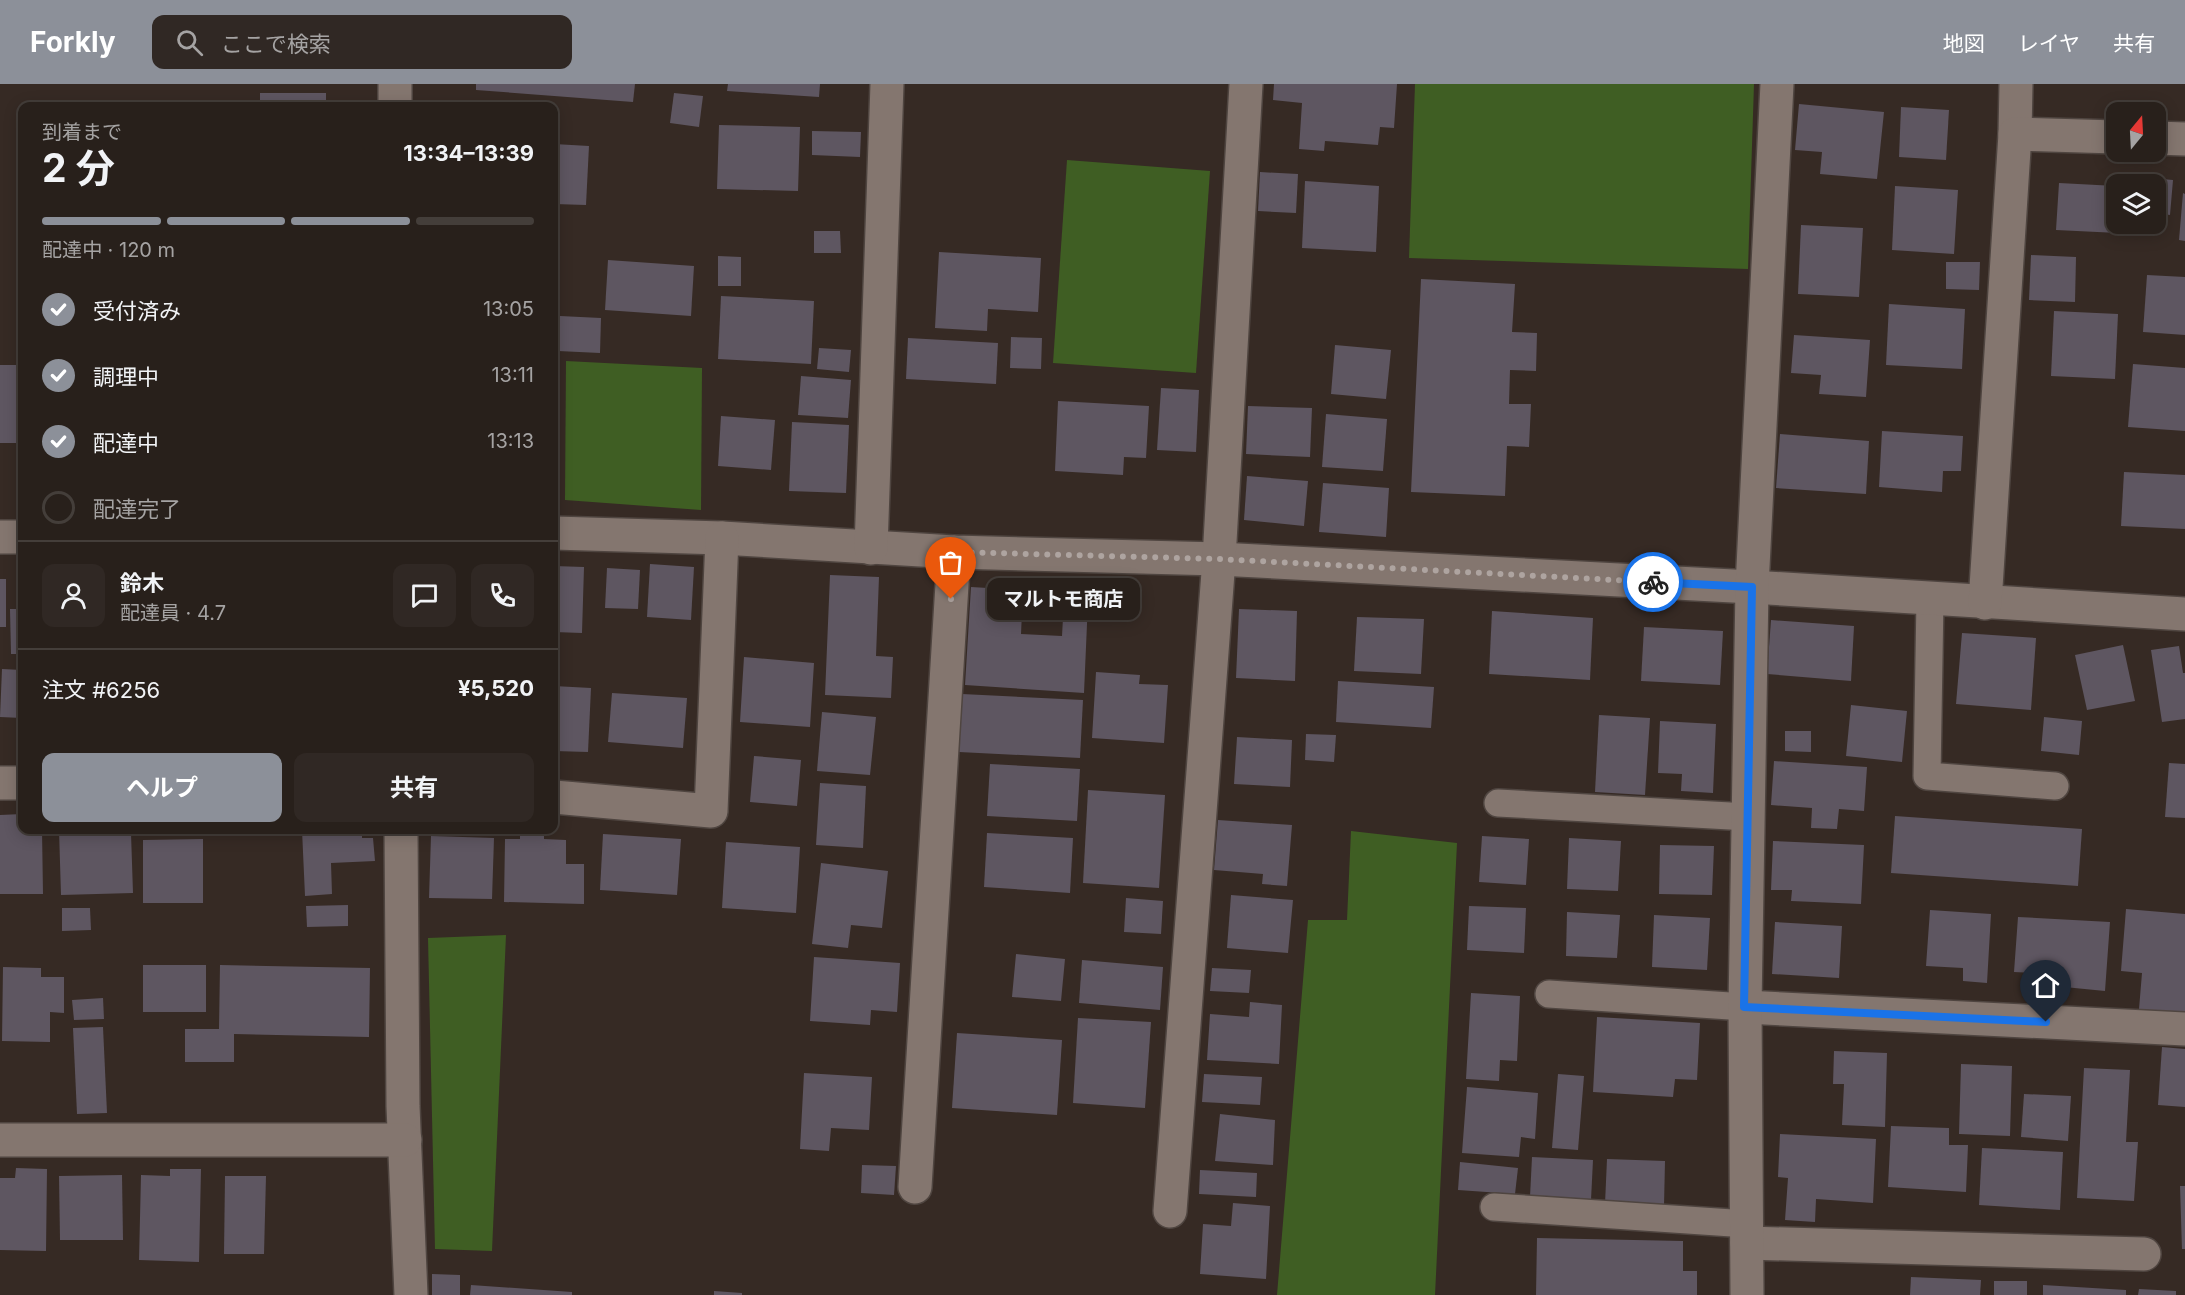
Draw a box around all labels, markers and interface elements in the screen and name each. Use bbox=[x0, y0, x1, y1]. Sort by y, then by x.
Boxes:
search box bbox=[152, 15, 572, 69]
text: Forkly bbox=[30, 25, 116, 59]
icon: search bbox=[173, 26, 206, 59]
text: ここで検索 bbox=[221, 31, 331, 57]
text: 地図 bbox=[1943, 31, 1985, 56]
text: レイヤ bbox=[2018, 31, 2080, 56]
text: 共有 bbox=[2113, 31, 2155, 56]
north arrow bbox=[2106, 102, 2166, 162]
map controls bbox=[2106, 102, 2166, 234]
text: 到着まで bbox=[42, 120, 122, 144]
text: 13:34–13:39 bbox=[403, 140, 534, 166]
text: 2 分 bbox=[42, 144, 115, 191]
button: layers bbox=[2106, 174, 2166, 234]
text: 配達中 · 120 m bbox=[42, 238, 175, 262]
icon: check bbox=[42, 293, 75, 326]
text: 13:05 bbox=[483, 297, 534, 321]
text: 受付済み bbox=[93, 298, 181, 324]
icon: check bbox=[42, 359, 75, 392]
text: 13:11 bbox=[491, 363, 534, 387]
text: 調理中 bbox=[93, 364, 159, 390]
icon: check bbox=[42, 425, 75, 458]
text: 13:13 bbox=[487, 429, 534, 453]
text: 配達中 bbox=[93, 430, 159, 456]
text: 配達完了 bbox=[93, 496, 181, 522]
pin bbox=[925, 537, 976, 599]
icon: bag bbox=[934, 546, 967, 579]
courier bbox=[1623, 552, 1683, 612]
button: person bbox=[42, 564, 105, 627]
button: chat bbox=[393, 564, 456, 627]
button: phone bbox=[471, 564, 534, 627]
icon: bike bbox=[1637, 566, 1670, 599]
text: 鈴木 bbox=[120, 570, 164, 596]
callout: マルトモ商店 bbox=[987, 578, 1140, 620]
text: マルトモ商店 bbox=[1004, 587, 1124, 611]
text: 配達員 · 4.7 bbox=[120, 601, 226, 625]
text: ¥5,520 bbox=[458, 675, 534, 701]
text: 注文 #6256 bbox=[42, 677, 160, 703]
button: ヘルプ bbox=[42, 753, 282, 822]
button: 共有 bbox=[294, 753, 534, 822]
pin bbox=[2020, 960, 2071, 1022]
icon: home bbox=[2029, 969, 2062, 1002]

